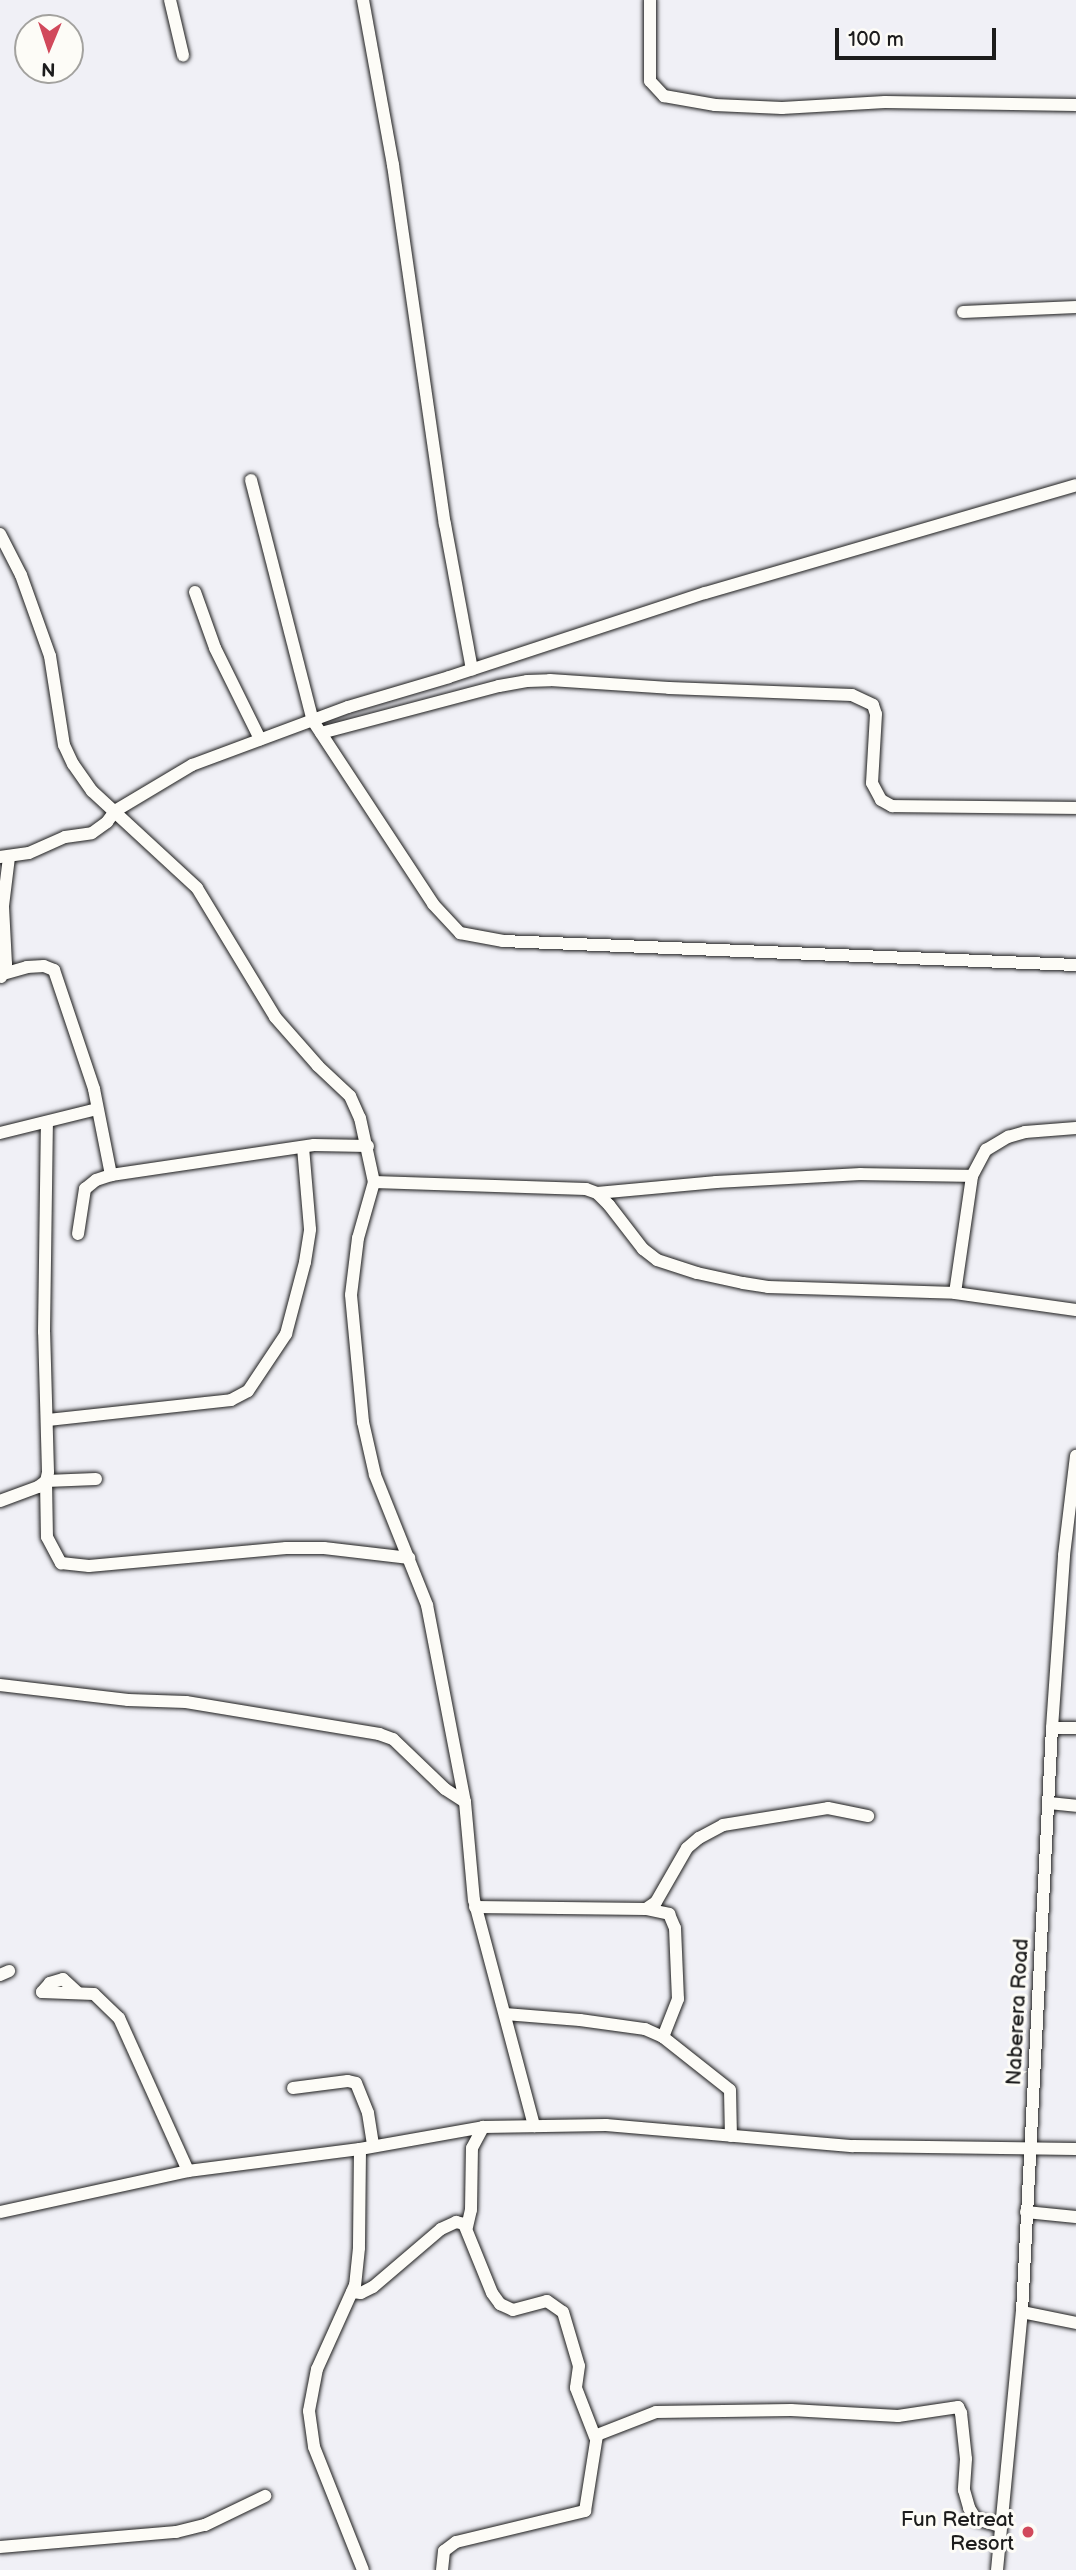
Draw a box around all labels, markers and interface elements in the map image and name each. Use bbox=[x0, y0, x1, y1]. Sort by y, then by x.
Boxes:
north arrow bbox=[14, 14, 84, 84]
scale bar bbox=[838, 14, 999, 58]
text: 100 m bbox=[848, 27, 904, 52]
text: N bbox=[41, 57, 56, 80]
street label: Naberera Road bbox=[1002, 1938, 1034, 2086]
place label: Fun Retreat Resort bbox=[901, 2507, 1014, 2557]
marker: Fun Retreat Resort bbox=[1020, 2524, 1036, 2540]

